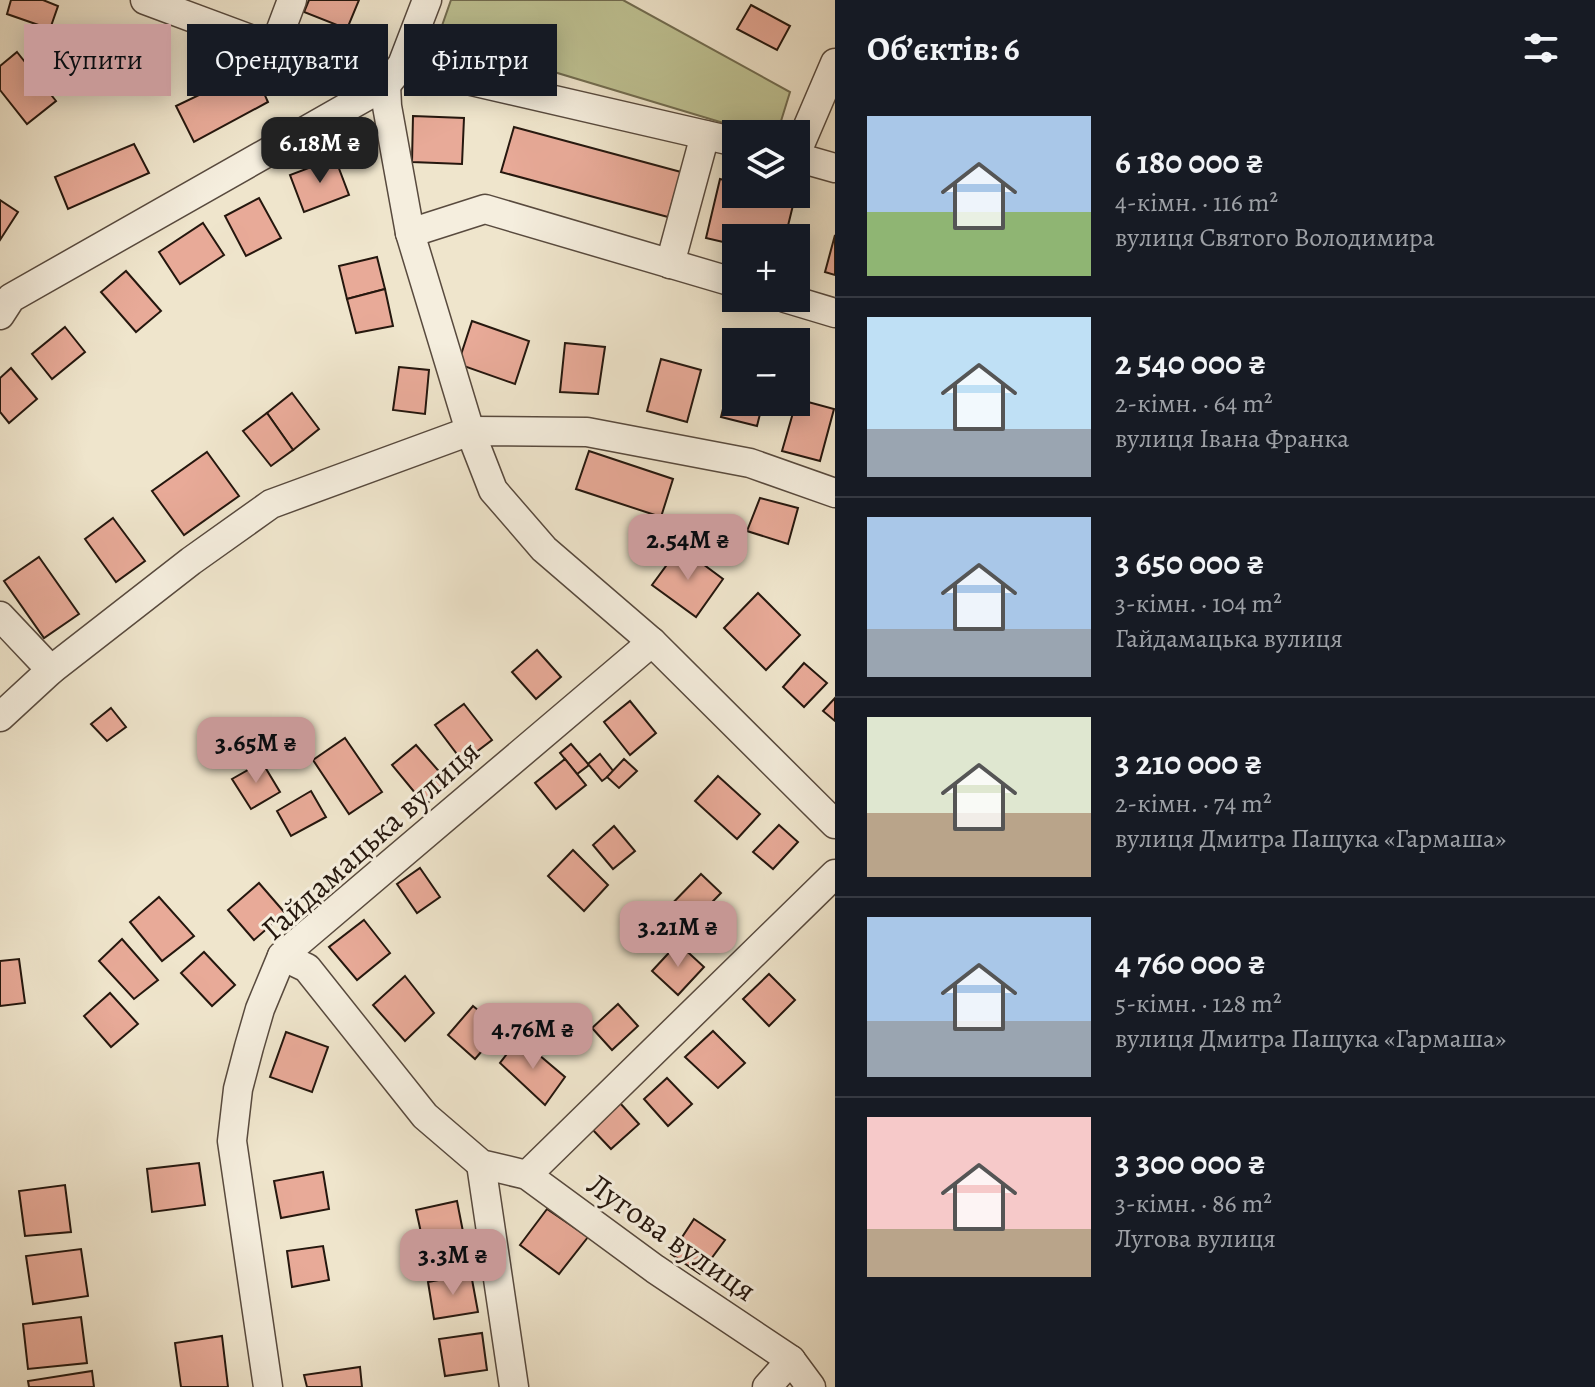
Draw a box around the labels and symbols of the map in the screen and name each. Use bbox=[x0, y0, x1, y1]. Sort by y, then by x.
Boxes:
pin: 6.18M ₴ bbox=[246, 117, 394, 185]
pin: 2.54M ₴ bbox=[614, 514, 762, 582]
pin: 3.65M ₴ bbox=[182, 717, 330, 785]
street label: Гайдамацька вулиця bbox=[251, 730, 489, 950]
pin: 3.21M ₴ bbox=[604, 901, 752, 969]
pin: 4.76M ₴ bbox=[459, 1003, 607, 1071]
street label: Лугова вулиця bbox=[578, 1162, 766, 1312]
pin: 3.3M ₴ bbox=[388, 1229, 518, 1297]

